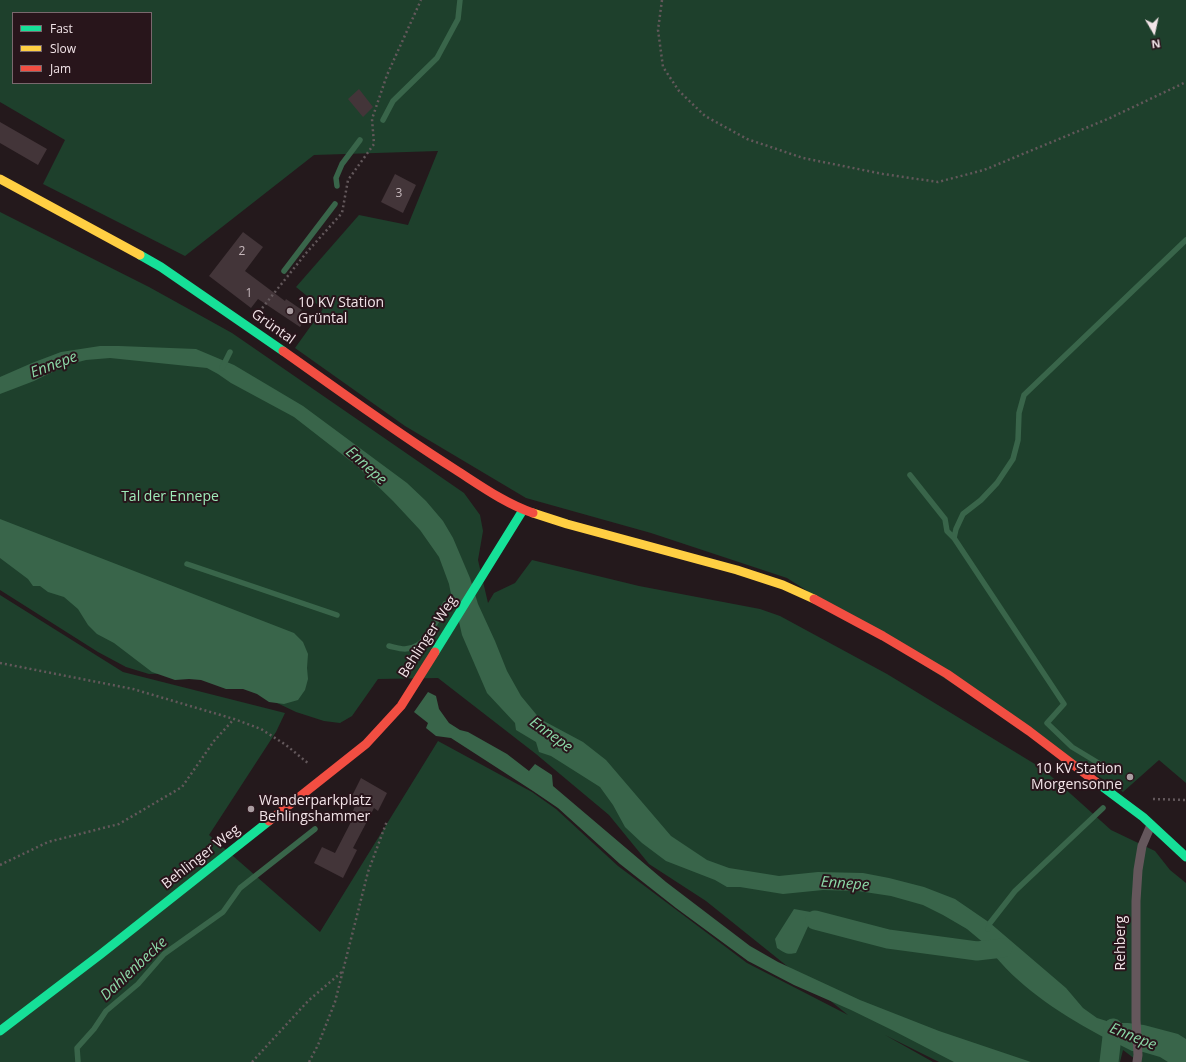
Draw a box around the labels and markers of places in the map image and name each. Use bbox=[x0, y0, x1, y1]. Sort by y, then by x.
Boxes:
place label: 10 KV Station Grüntal bbox=[298, 295, 384, 328]
marker: 10 KV Station Grüntal bbox=[285, 306, 295, 316]
place label: 10 KV Station Morgensonne bbox=[1031, 761, 1122, 794]
marker: 10 KV Station Morgensonne bbox=[1125, 772, 1135, 782]
place label: Wanderparkplatz Behlingshammer bbox=[259, 793, 371, 826]
marker: Wanderparkplatz Behlingshammer bbox=[246, 804, 256, 814]

